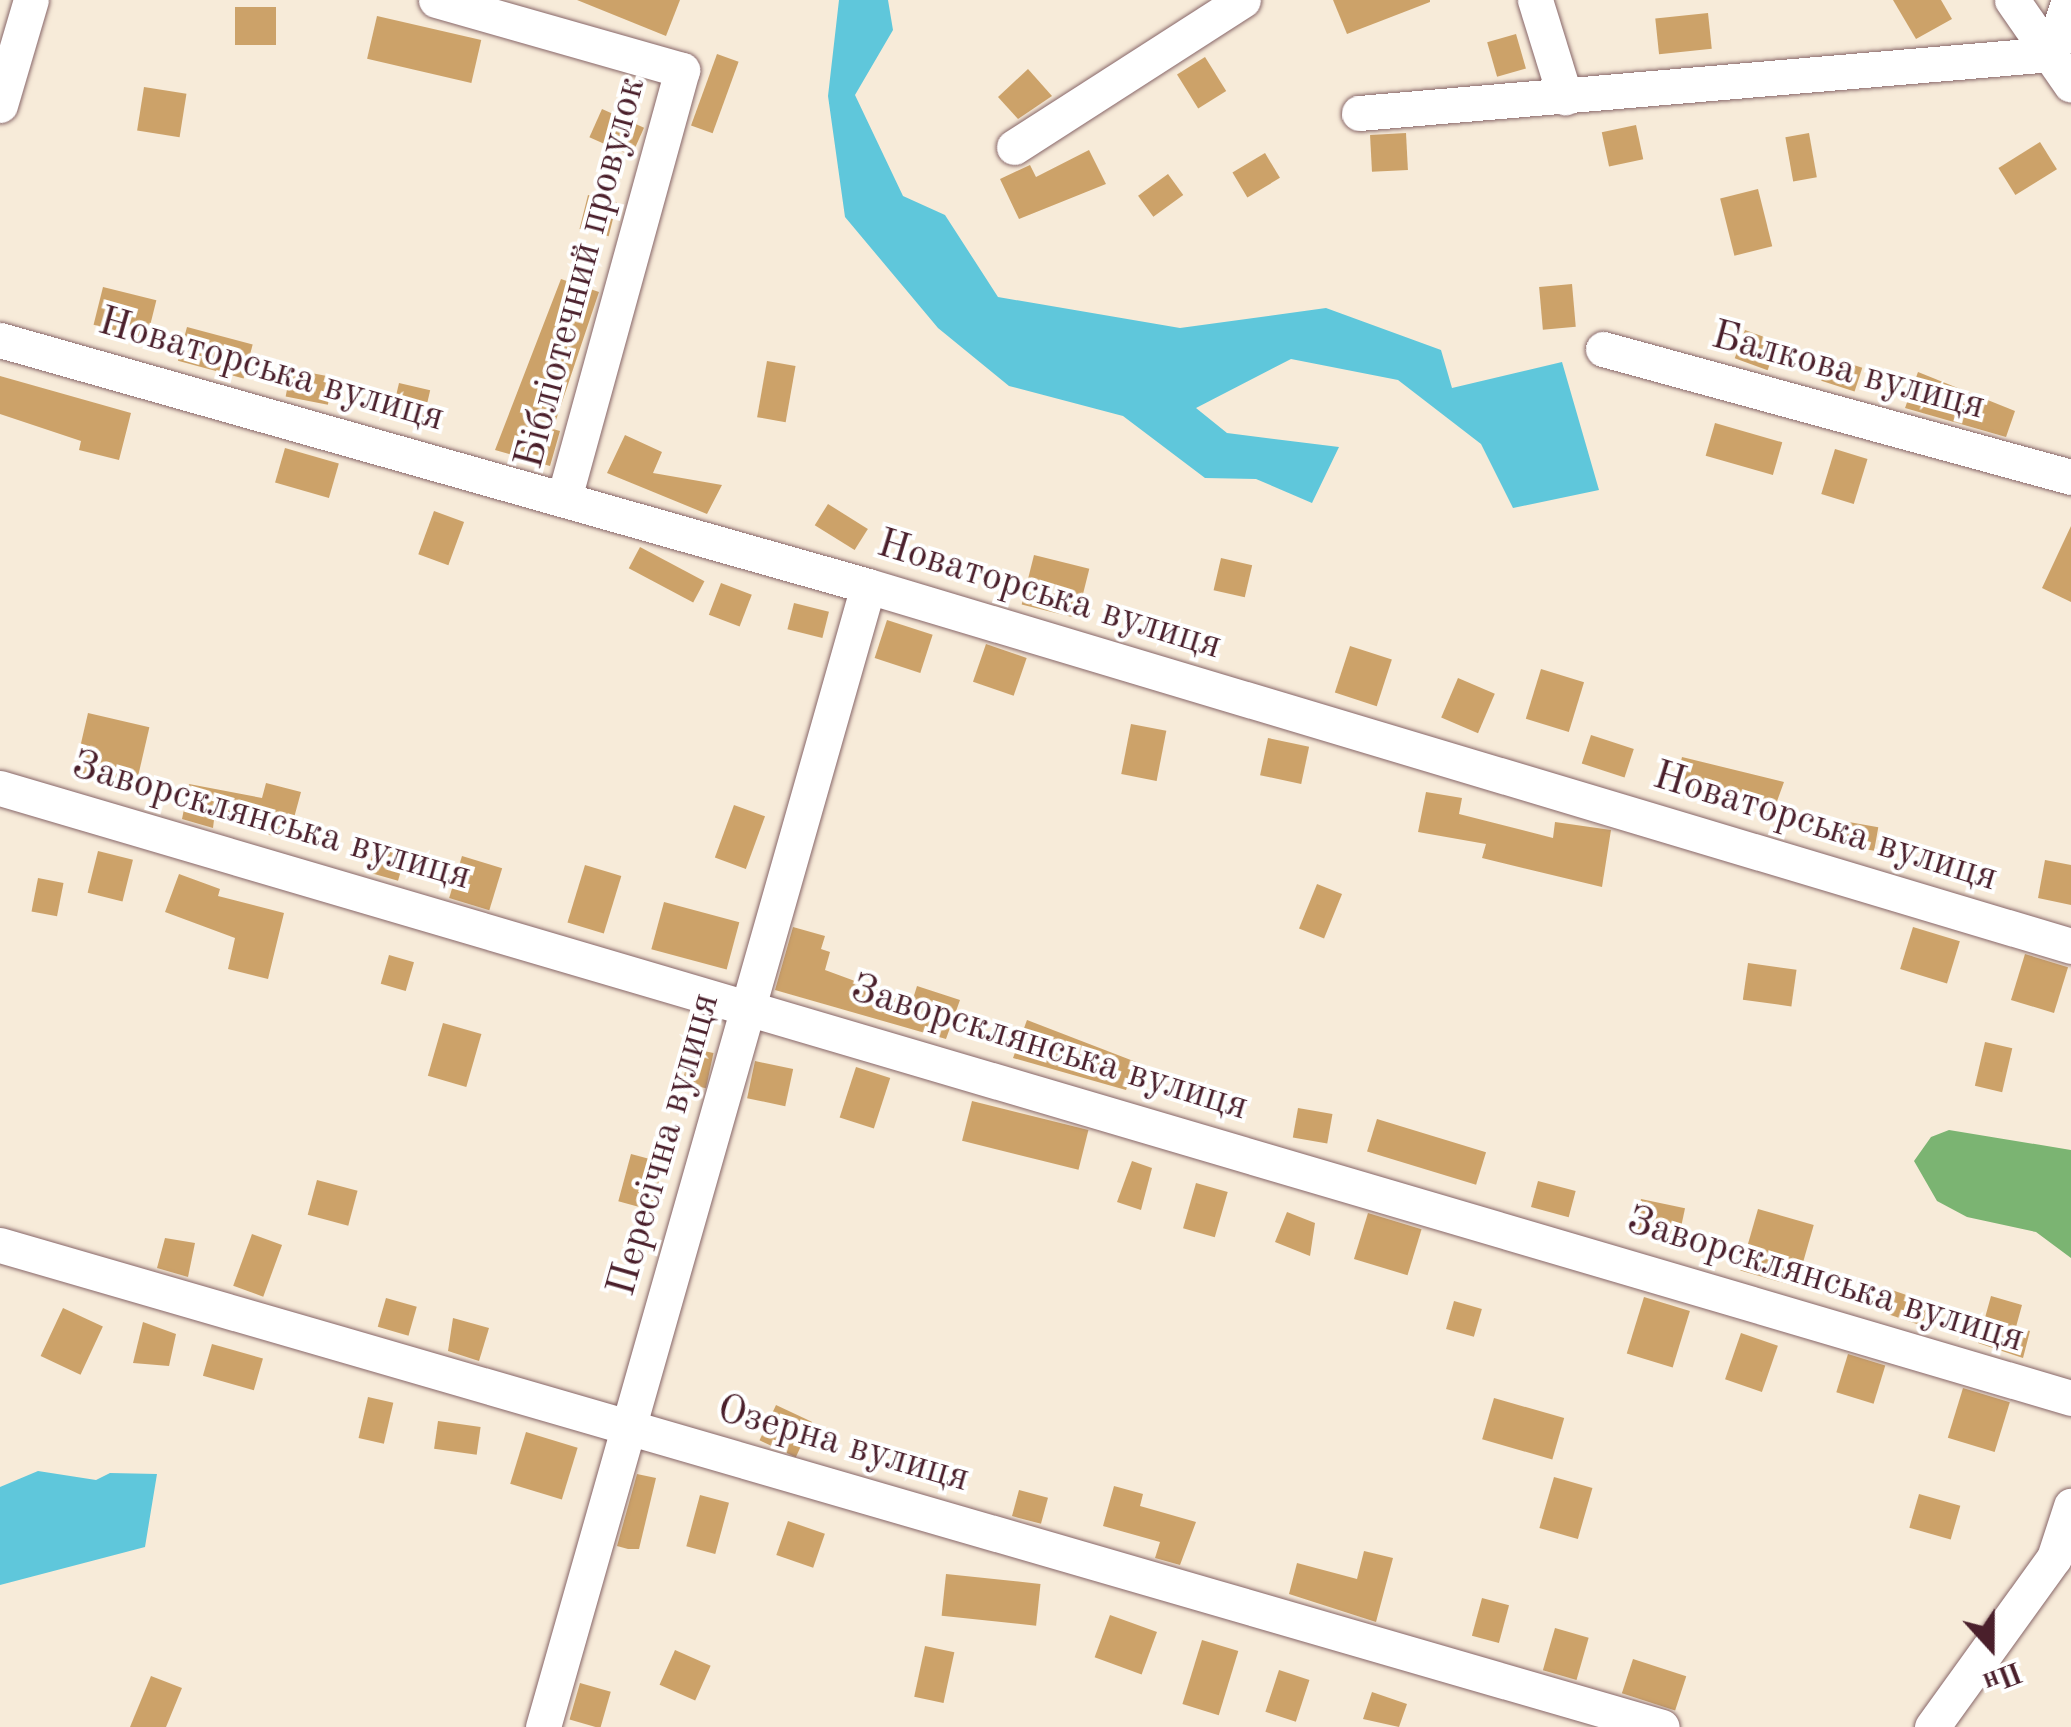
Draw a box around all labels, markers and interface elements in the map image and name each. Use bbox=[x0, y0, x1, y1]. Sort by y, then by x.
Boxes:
street label: Бібліотечний провулок bbox=[507, 72, 657, 474]
street label: Новаторська вулиця bbox=[93, 299, 449, 443]
street label: Балкова вулиця bbox=[1706, 312, 1990, 432]
street label: Новаторська вулиця bbox=[871, 521, 1227, 671]
street label: Заворсклянська вулиця bbox=[66, 742, 476, 902]
street label: Новаторська вулиця bbox=[1647, 753, 2003, 903]
street label: Заворсклянська вулиця bbox=[845, 966, 1253, 1132]
street label: Пересічна вулиця bbox=[599, 988, 731, 1302]
street label: Заворсклянська вулиця bbox=[1621, 1198, 2029, 1364]
street label: Озерна вулиця bbox=[711, 1386, 975, 1504]
north arrow bbox=[1941, 1597, 2041, 1697]
text: Пн bbox=[1979, 1655, 2025, 1695]

